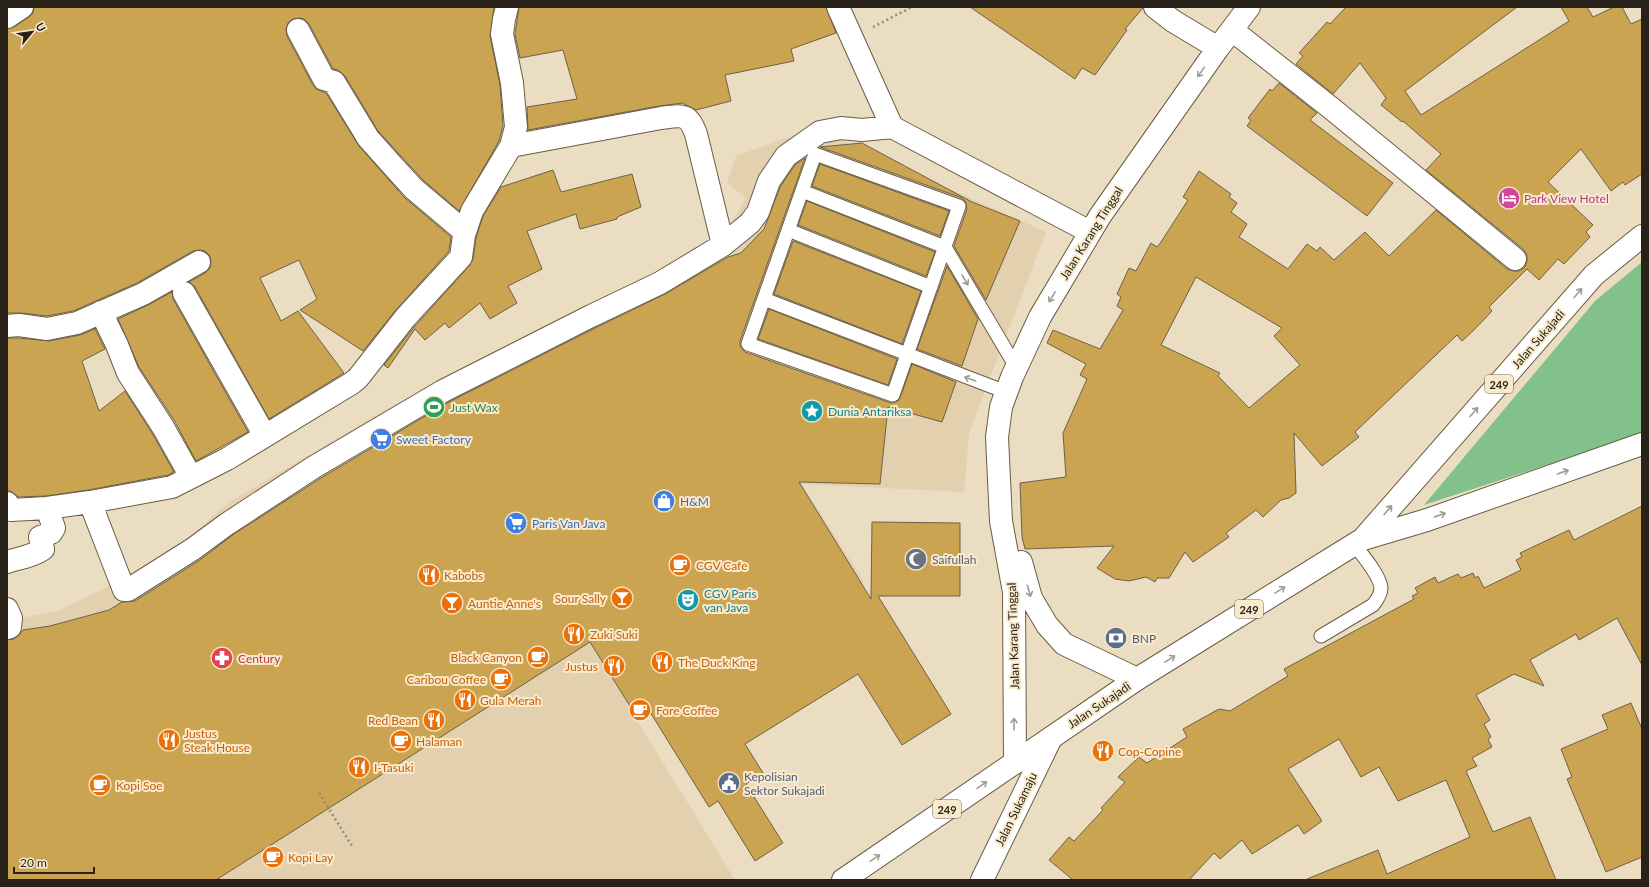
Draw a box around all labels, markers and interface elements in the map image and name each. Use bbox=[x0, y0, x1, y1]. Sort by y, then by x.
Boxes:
north arrow bbox=[12, 12, 52, 52]
text: U bbox=[34, 20, 49, 34]
one-way arrow bbox=[1197, 66, 1205, 77]
street label: Jalan Karang Tinggal bbox=[1056, 184, 1126, 282]
hotel icon: Park View Hotel bbox=[1496, 185, 1522, 211]
place label: Park View Hotel bbox=[1524, 191, 1609, 206]
one-way arrow bbox=[961, 274, 969, 285]
one-way arrow bbox=[1574, 288, 1583, 299]
one-way arrow bbox=[1047, 291, 1055, 303]
street label: Jalan Sukajadi bbox=[1508, 306, 1568, 371]
one-way arrow bbox=[964, 374, 976, 382]
road number: 249 bbox=[1485, 375, 1513, 393]
sports icon: Just Wax bbox=[421, 394, 447, 420]
place icon: Dunia Antariksa bbox=[799, 398, 825, 424]
place label: Just Wax bbox=[450, 400, 498, 415]
place label: Dunia Antariksa bbox=[828, 404, 911, 419]
one-way arrow bbox=[1469, 407, 1479, 417]
supermarket icon: Sweet Factory bbox=[368, 426, 394, 452]
place label: Sweet Factory bbox=[396, 432, 472, 447]
one-way arrow bbox=[1556, 468, 1569, 475]
shop icon: H&M bbox=[651, 488, 677, 514]
place label: H&M bbox=[680, 494, 709, 509]
one-way arrow bbox=[1384, 504, 1393, 515]
supermarket icon: Paris Van Java bbox=[503, 510, 529, 536]
one-way arrow bbox=[1433, 511, 1446, 518]
place label: Paris Van Java bbox=[532, 516, 605, 531]
mosque icon: Saifullah bbox=[903, 546, 929, 572]
cafe icon: CGV Cafe bbox=[667, 552, 693, 578]
place label: Saifullah bbox=[932, 552, 977, 567]
place label: CGV Cafe bbox=[696, 558, 747, 573]
restaurant icon: Kabobs bbox=[416, 562, 442, 588]
place label: Kabobs bbox=[444, 568, 483, 583]
street label: Jalan Karang Tinggal bbox=[1004, 582, 1022, 690]
one-way arrow bbox=[1026, 584, 1033, 597]
bar icon: Sour Sally bbox=[609, 585, 635, 611]
place label: CGV Paris van Java bbox=[704, 586, 757, 615]
one-way arrow bbox=[1274, 586, 1285, 594]
theatre icon: CGV Paris van Java bbox=[675, 587, 701, 613]
bar icon: Auntie Anne's bbox=[439, 590, 465, 616]
place label: Sour Sally bbox=[555, 591, 607, 606]
place label: Auntie Anne's bbox=[468, 596, 541, 611]
road number: 249 bbox=[1235, 600, 1263, 618]
restaurant icon: Zuki Suki bbox=[561, 621, 587, 647]
bank icon: BNP bbox=[1103, 625, 1129, 651]
place label: Zuki Suki bbox=[590, 627, 638, 642]
place label: BNP bbox=[1132, 631, 1156, 646]
cafe icon: Black Canyon bbox=[525, 644, 551, 670]
pharmacy icon: Century bbox=[209, 645, 235, 671]
restaurant icon: The Duck King bbox=[649, 649, 675, 675]
place label: Black Canyon bbox=[451, 650, 522, 665]
place label: Century bbox=[238, 651, 281, 666]
restaurant icon: Justus bbox=[601, 653, 627, 679]
one-way arrow bbox=[1164, 654, 1176, 662]
place label: The Duck King bbox=[678, 655, 755, 670]
place label: Justus bbox=[565, 659, 598, 674]
cafe icon: Caribou Coffee bbox=[488, 666, 514, 692]
place label: Caribou Coffee bbox=[406, 672, 486, 687]
street label: Jalan Sukajadi bbox=[1065, 678, 1134, 732]
restaurant icon: Gula Merah bbox=[452, 687, 478, 713]
place label: Gula Merah bbox=[480, 693, 541, 708]
cafe icon: Fore Coffee bbox=[627, 697, 653, 723]
place label: Fore Coffee bbox=[656, 703, 718, 718]
restaurant icon: Red Bean bbox=[421, 707, 447, 733]
place label: Red Bean bbox=[368, 713, 418, 728]
one-way arrow bbox=[1011, 718, 1018, 731]
place label: Justus Steak House bbox=[184, 726, 250, 755]
restaurant icon: Justus Steak House bbox=[156, 727, 182, 753]
cafe icon: Halaman bbox=[388, 728, 414, 754]
place label: Halaman bbox=[416, 734, 462, 749]
restaurant icon: Cop-Copine bbox=[1090, 738, 1116, 764]
place label: Cop-Copine bbox=[1118, 744, 1181, 759]
restaurant icon: I-Tasuki bbox=[346, 754, 372, 780]
place label: I-Tasuki bbox=[374, 760, 414, 775]
place label: Kepolisian Sektor Sukajadi bbox=[744, 769, 825, 798]
public building icon: Kepolisian Sektor Sukajadi bbox=[716, 770, 742, 796]
street label: Jalan Sukamaju bbox=[992, 770, 1040, 848]
cafe icon: Kopi Soe bbox=[87, 772, 113, 798]
place label: Kopi Soe bbox=[116, 778, 163, 793]
one-way arrow bbox=[977, 781, 988, 789]
road number: 249 bbox=[933, 800, 961, 818]
cafe icon: Kopi Lay bbox=[260, 844, 286, 870]
scale bar bbox=[14, 849, 94, 875]
place label: Kopi Lay bbox=[288, 850, 334, 865]
one-way arrow bbox=[869, 854, 880, 862]
text: 20 m bbox=[20, 855, 47, 870]

